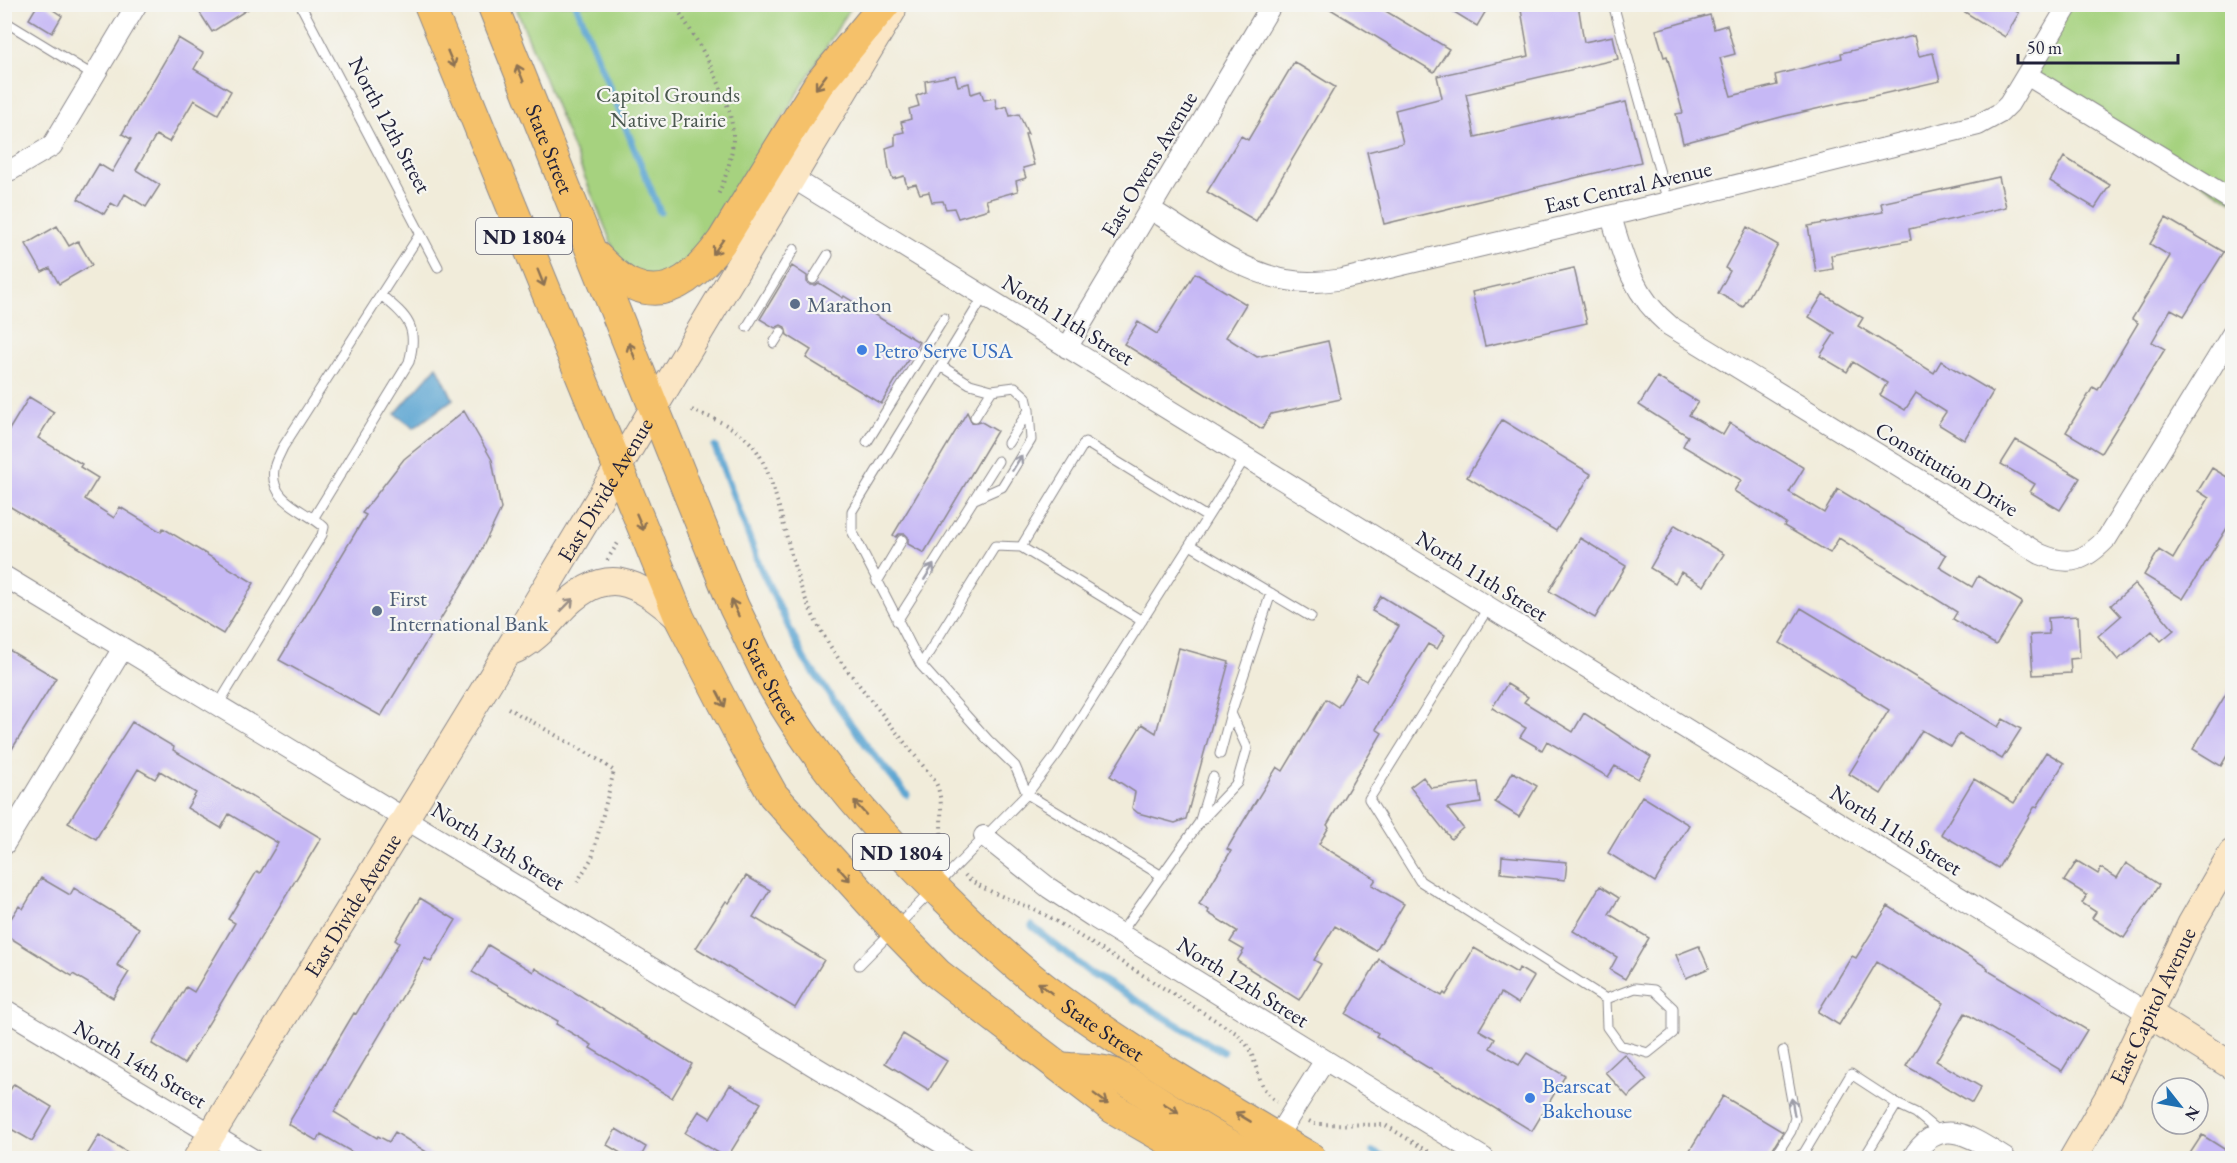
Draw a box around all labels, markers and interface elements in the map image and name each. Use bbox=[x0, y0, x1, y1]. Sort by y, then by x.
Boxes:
scale bar bbox=[2018, 27, 2178, 65]
text: 50 m bbox=[2027, 36, 2062, 59]
one-way arrow bbox=[446, 49, 457, 67]
street label: North 12th Street bbox=[342, 52, 438, 198]
one-way arrow bbox=[514, 64, 525, 83]
one-way arrow bbox=[815, 74, 828, 90]
park label: Capitol Grounds Native Prairie bbox=[596, 80, 740, 134]
street label: East Owens Avenue bbox=[1094, 85, 1204, 242]
street label: State Street bbox=[519, 100, 581, 198]
street label: East Central Avenue bbox=[1542, 154, 1715, 220]
road number: ND 1804 bbox=[476, 218, 572, 254]
one-way arrow bbox=[712, 239, 724, 255]
one-way arrow bbox=[536, 268, 547, 287]
street label: North 11th Street bbox=[997, 268, 1140, 372]
place label: Marathon bbox=[807, 290, 892, 319]
marker: Marathon bbox=[788, 297, 802, 311]
place label: Petro Serve USA bbox=[874, 336, 1014, 365]
one-way arrow bbox=[626, 342, 637, 361]
marker: Petro Serve USA bbox=[855, 343, 869, 357]
street label: East Divide Avenue bbox=[550, 412, 659, 567]
street label: Constitution Drive bbox=[1870, 415, 2024, 523]
one-way arrow bbox=[1011, 455, 1023, 472]
one-way arrow bbox=[635, 512, 646, 530]
street label: North 11th Street bbox=[1411, 524, 1554, 628]
one-way arrow bbox=[923, 564, 935, 581]
place label: First International Bank bbox=[389, 584, 549, 638]
one-way arrow bbox=[559, 597, 574, 612]
one-way arrow bbox=[729, 599, 740, 617]
marker: First International Bank bbox=[370, 604, 384, 618]
street label: State Street bbox=[736, 632, 806, 729]
one-way arrow bbox=[716, 689, 727, 707]
street label: North 11th Street bbox=[1825, 778, 1968, 882]
street label: North 13th Street bbox=[426, 795, 570, 897]
one-way arrow bbox=[853, 800, 868, 815]
street label: East Divide Avenue bbox=[297, 827, 408, 982]
road number: ND 1804 bbox=[853, 834, 949, 870]
one-way arrow bbox=[837, 866, 851, 881]
street label: East Capitol Avenue bbox=[2102, 922, 2202, 1089]
street label: North 12th Street bbox=[1172, 930, 1315, 1034]
one-way arrow bbox=[1037, 981, 1053, 994]
street label: State Street bbox=[1056, 991, 1150, 1068]
street label: North 14th Street bbox=[68, 1013, 212, 1115]
place label: Bearscat Bakehouse bbox=[1542, 1071, 1633, 1125]
north arrow bbox=[2150, 1076, 2210, 1136]
marker: Bearscat Bakehouse bbox=[1523, 1091, 1537, 1105]
one-way arrow bbox=[1093, 1092, 1109, 1105]
one-way arrow bbox=[1787, 1098, 1798, 1117]
one-way arrow bbox=[1162, 1103, 1179, 1115]
text: N bbox=[2180, 1103, 2205, 1124]
one-way arrow bbox=[1235, 1111, 1252, 1123]

